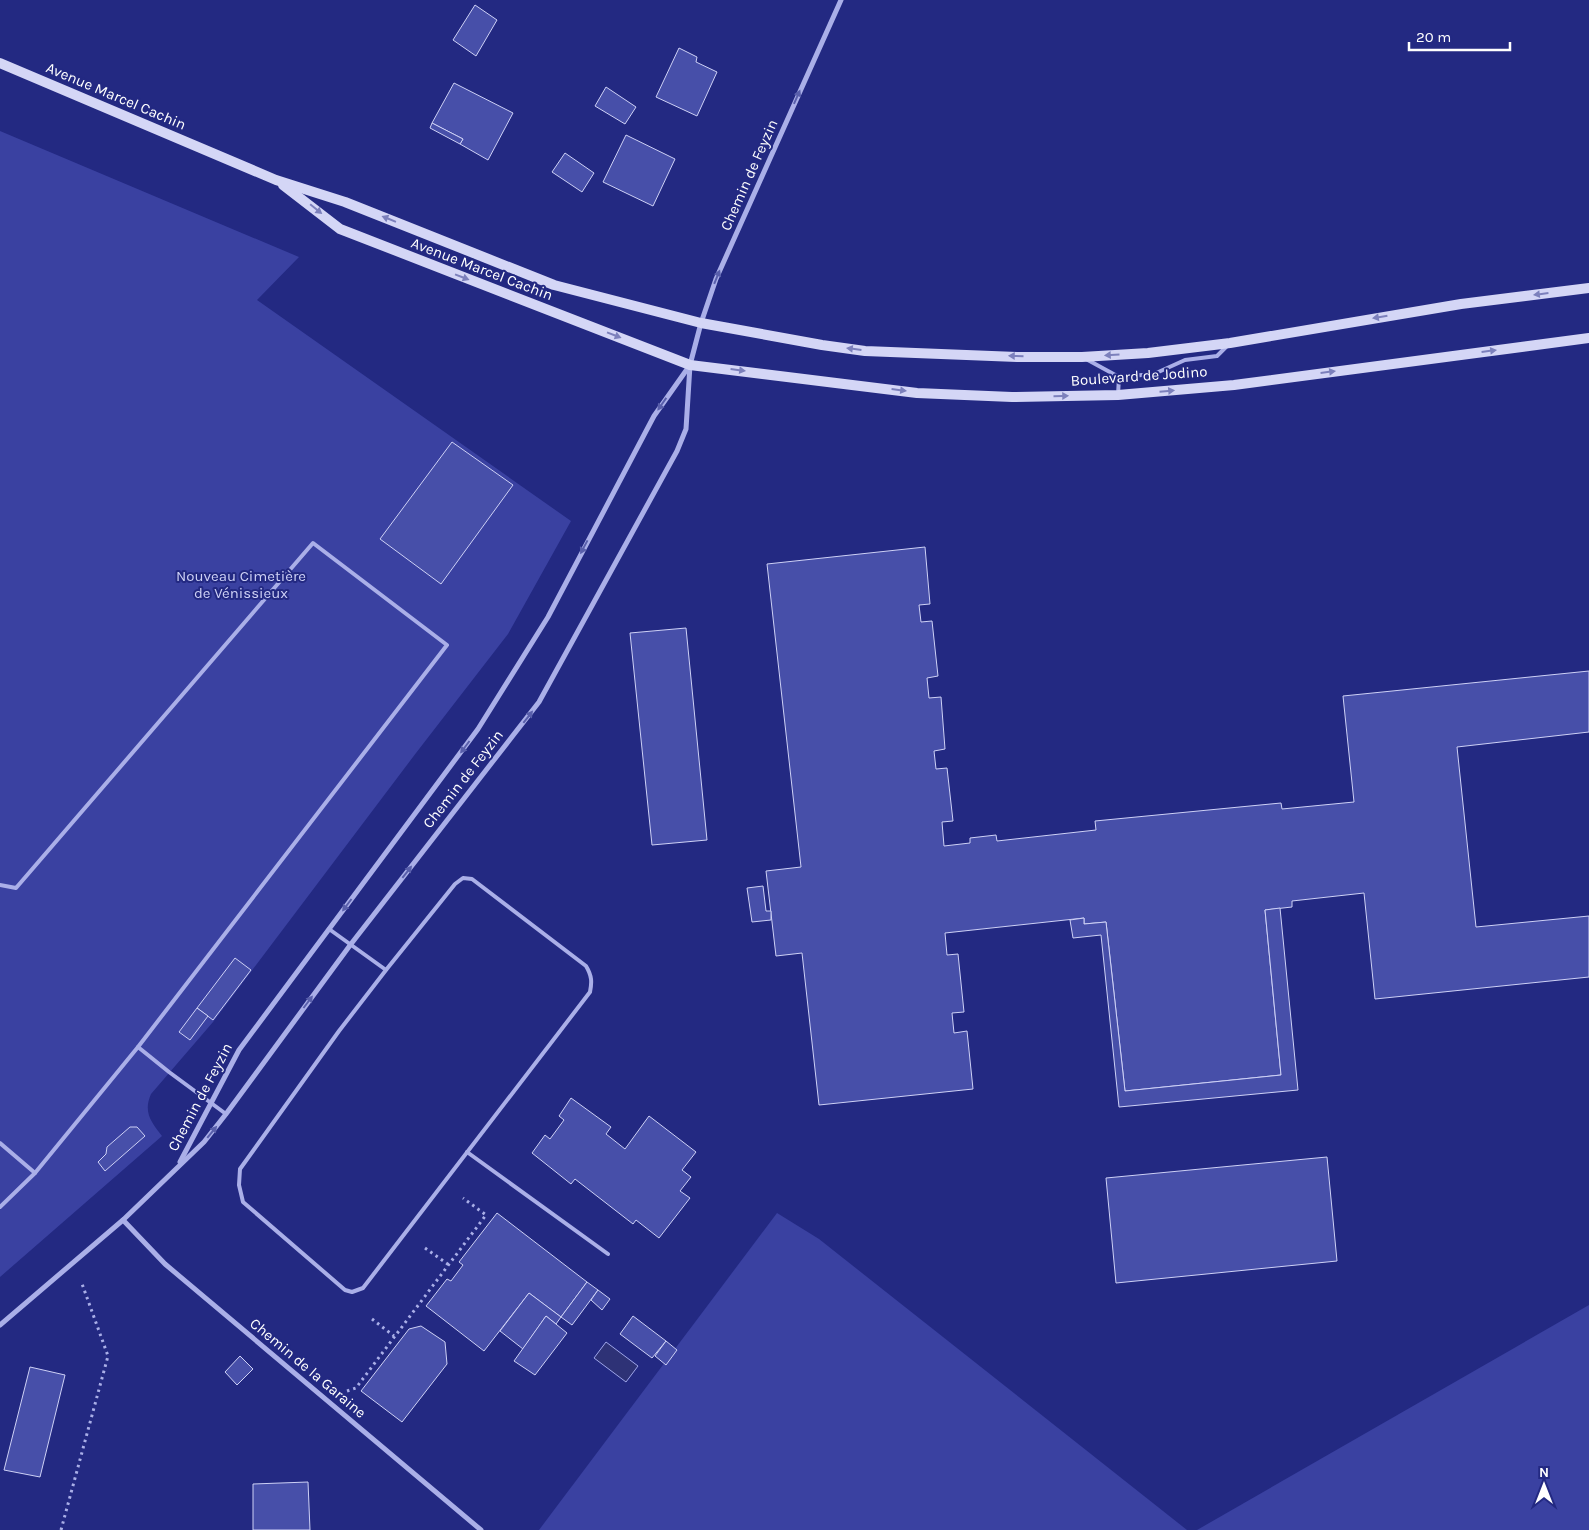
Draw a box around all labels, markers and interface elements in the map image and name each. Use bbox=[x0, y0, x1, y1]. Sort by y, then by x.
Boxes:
scale bar bbox=[1409, 20, 1510, 52]
text: 20 m bbox=[1416, 28, 1451, 46]
street label: Avenue Marcel Cachin bbox=[43, 58, 189, 134]
one-way arrow bbox=[794, 90, 802, 104]
street label: Chemin de Feyzin bbox=[716, 117, 782, 233]
one-way arrow bbox=[309, 204, 322, 215]
one-way arrow bbox=[381, 215, 396, 223]
street label: Avenue Marcel Cachin bbox=[409, 234, 555, 304]
one-way arrow bbox=[713, 269, 721, 284]
one-way arrow bbox=[455, 273, 470, 281]
one-way arrow bbox=[1532, 290, 1548, 298]
one-way arrow bbox=[1371, 313, 1387, 321]
one-way arrow bbox=[606, 332, 621, 340]
one-way arrow bbox=[845, 345, 861, 353]
one-way arrow bbox=[1482, 347, 1498, 355]
one-way arrow bbox=[1008, 352, 1024, 360]
one-way arrow bbox=[1104, 352, 1120, 360]
street label: Boulevard de Jodino bbox=[1070, 362, 1208, 390]
one-way arrow bbox=[730, 366, 746, 374]
one-way arrow bbox=[1321, 368, 1337, 376]
one-way arrow bbox=[891, 386, 907, 394]
one-way arrow bbox=[1159, 386, 1175, 394]
one-way arrow bbox=[1054, 392, 1070, 400]
one-way arrow bbox=[657, 398, 667, 411]
one-way arrow bbox=[580, 540, 588, 555]
park label: Nouveau Cimetière de Vénissieux bbox=[176, 567, 306, 602]
one-way arrow bbox=[523, 710, 533, 724]
street label: Chemin de Feyzin bbox=[419, 726, 507, 832]
one-way arrow bbox=[460, 740, 470, 754]
one-way arrow bbox=[401, 866, 412, 879]
one-way arrow bbox=[342, 898, 352, 912]
one-way arrow bbox=[303, 996, 314, 1009]
street label: Chemin de Feyzin bbox=[164, 1040, 236, 1154]
one-way arrow bbox=[206, 1126, 217, 1139]
street label: Chemin de la Garaine bbox=[246, 1314, 370, 1422]
north arrow bbox=[1519, 1460, 1569, 1510]
text: N bbox=[1539, 1464, 1549, 1481]

